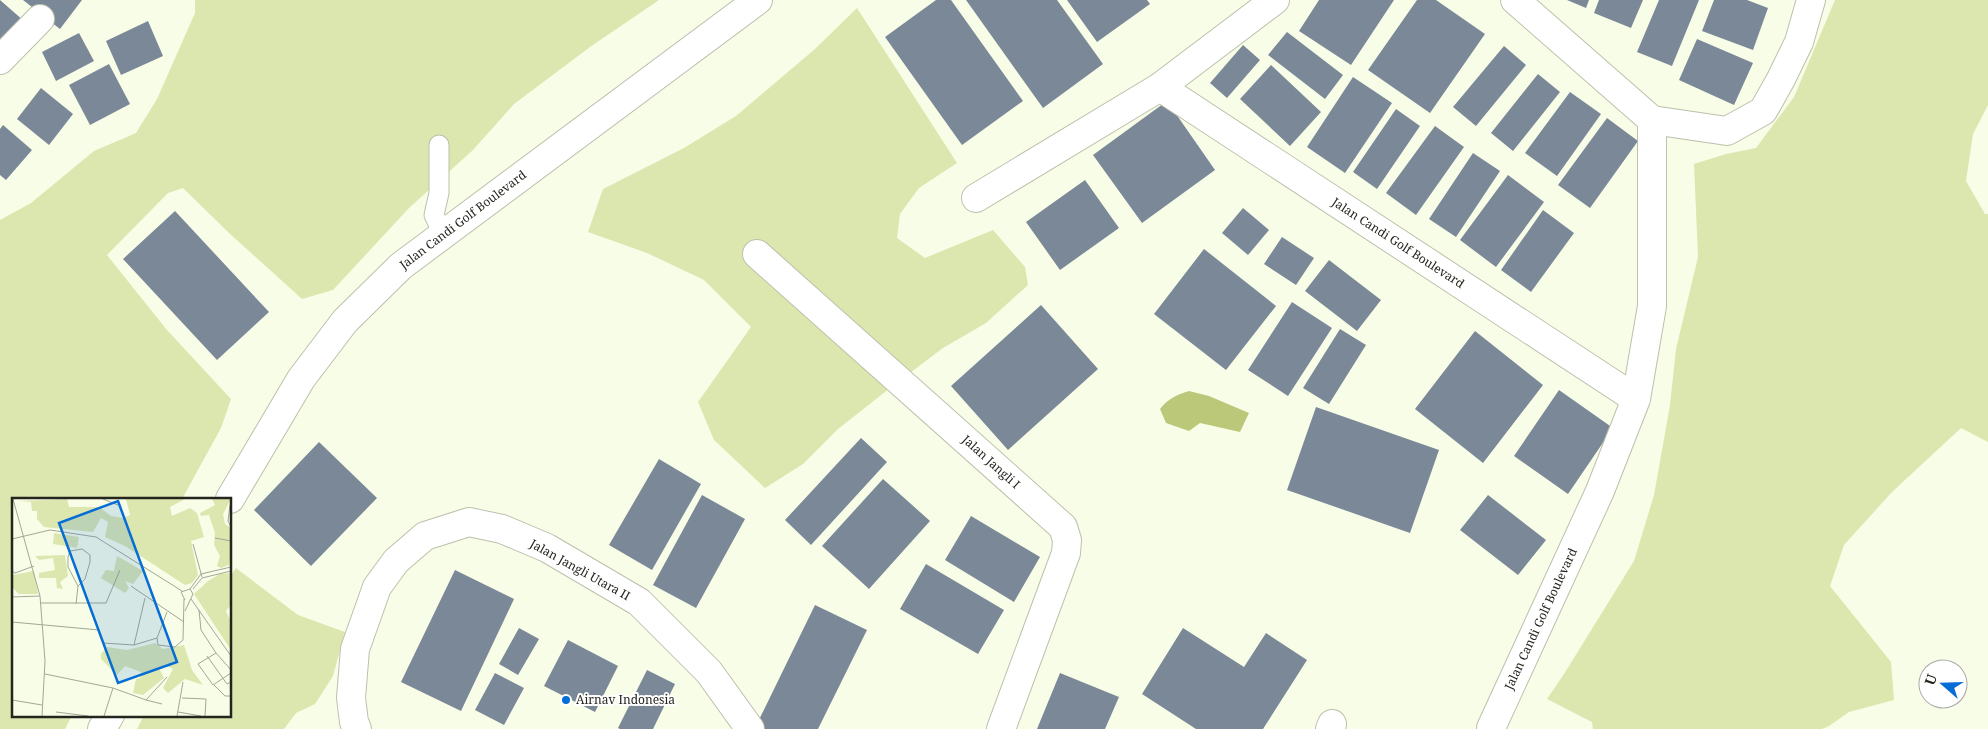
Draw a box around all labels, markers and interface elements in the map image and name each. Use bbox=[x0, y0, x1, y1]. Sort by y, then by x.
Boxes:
street label: Jalan Candi Golf Boulevard bbox=[395, 166, 530, 274]
street label: Jalan Candi Golf Boulevard bbox=[1328, 193, 1468, 292]
street label: Jalan Jangli I bbox=[958, 430, 1024, 492]
inset map bbox=[12, 498, 231, 716]
street label: Jalan Jangli Utara II bbox=[526, 534, 633, 604]
street label: Jalan Candi Golf Boulevard bbox=[1500, 545, 1581, 693]
north arrow bbox=[1918, 659, 1968, 709]
text: U bbox=[1920, 671, 1941, 688]
place label: Airnav Indonesia bbox=[576, 691, 675, 708]
marker: Airnav Indonesia bbox=[560, 694, 572, 706]

